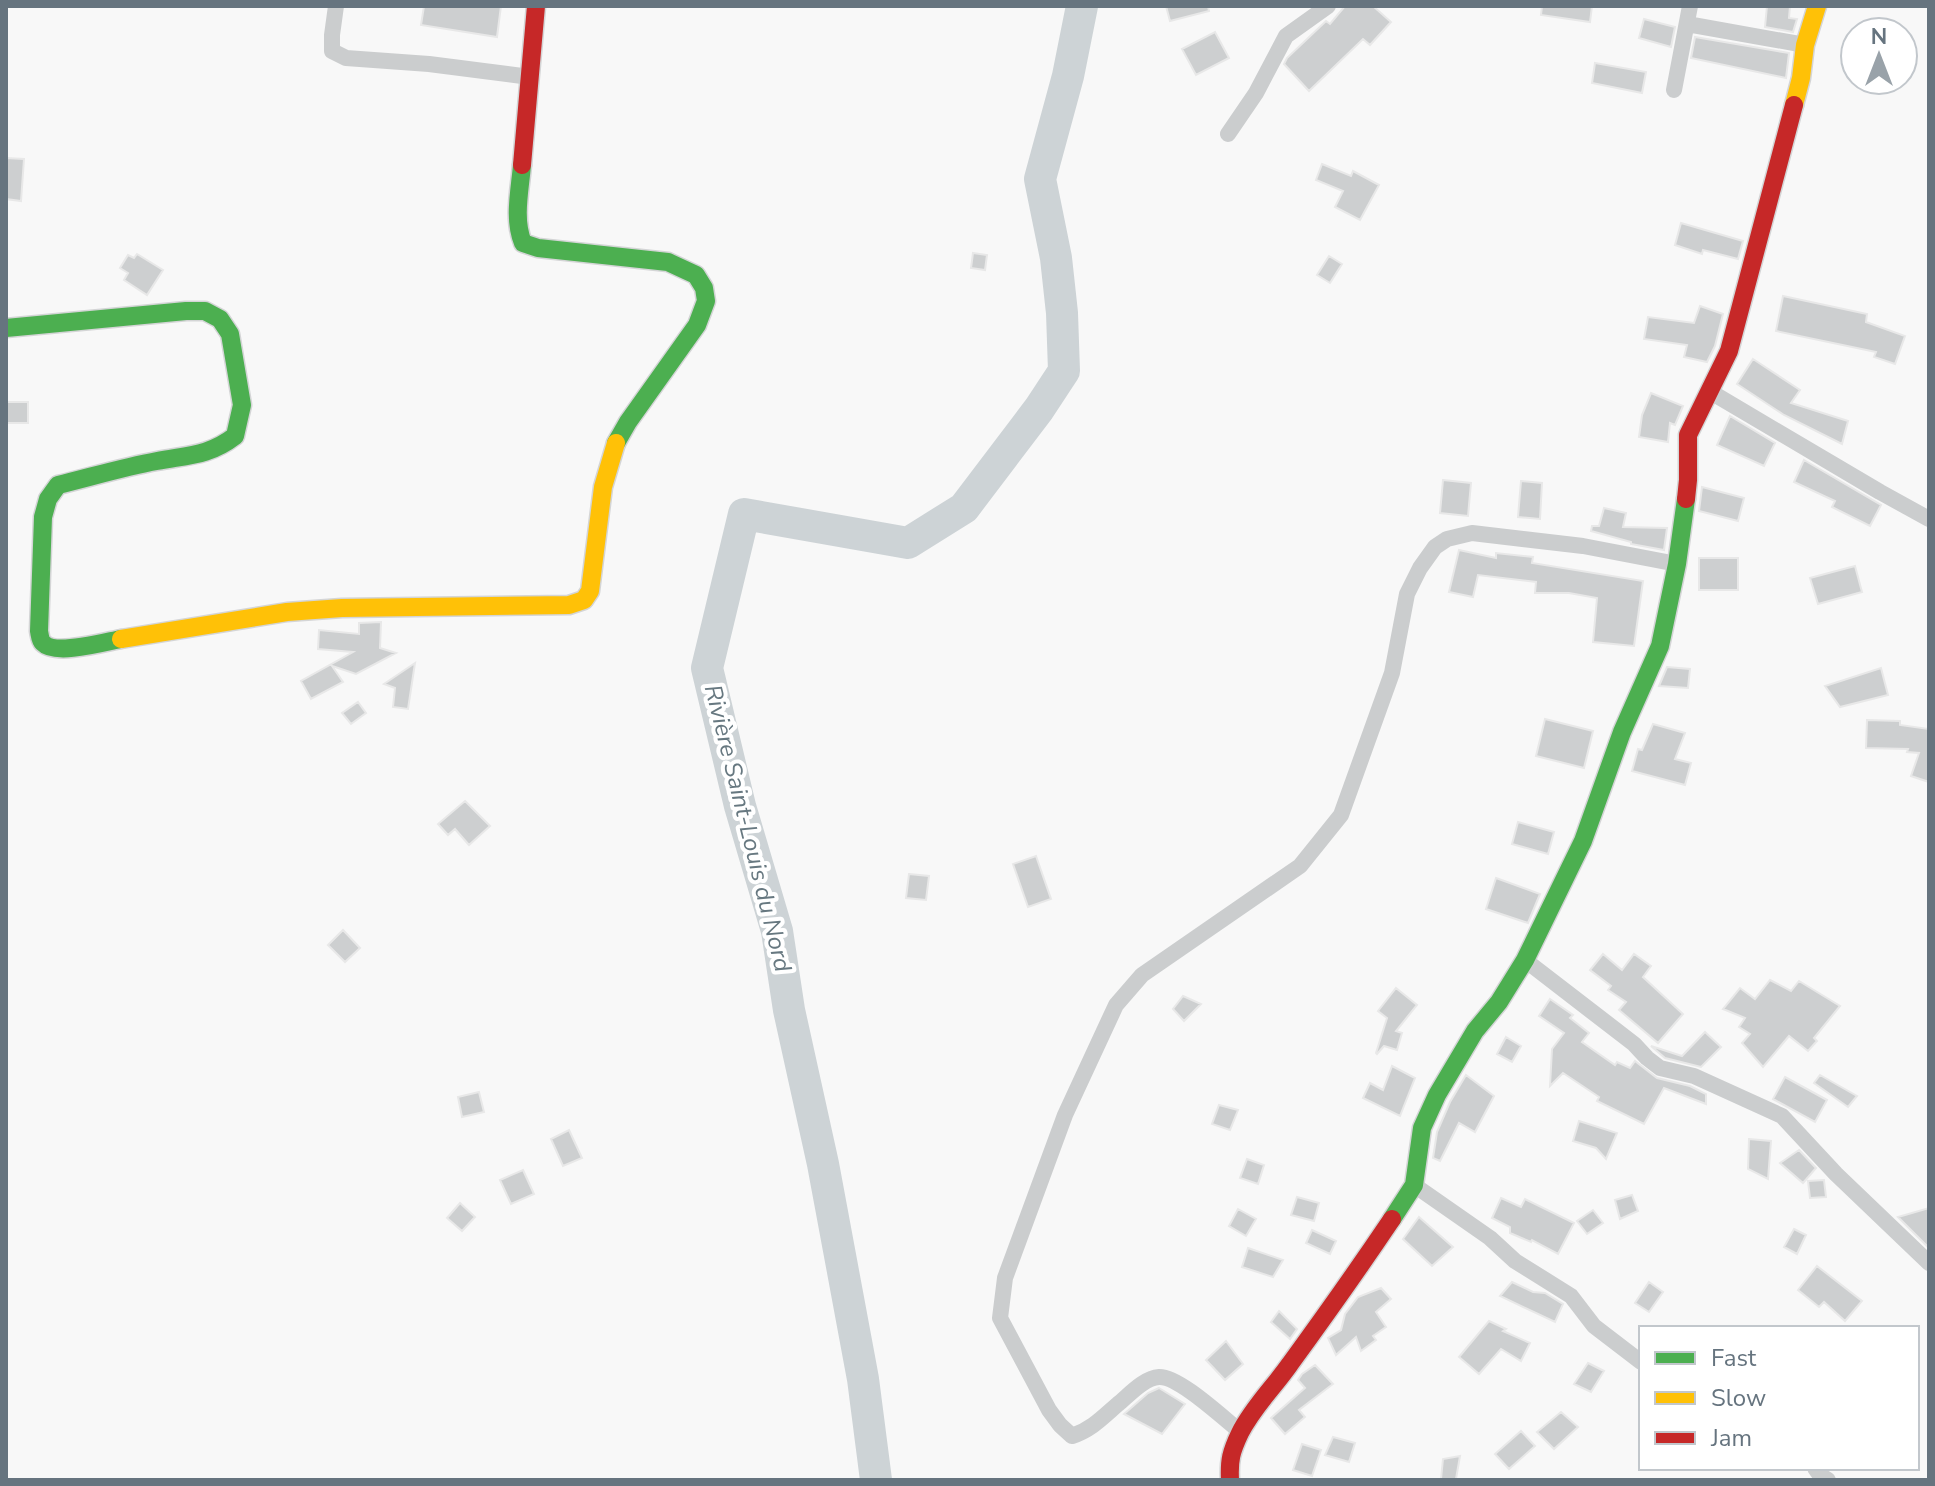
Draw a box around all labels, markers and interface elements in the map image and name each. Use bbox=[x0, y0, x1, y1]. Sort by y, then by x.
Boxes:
north arrow bbox=[1839, 16, 1919, 96]
text: N bbox=[1871, 22, 1887, 52]
water label: Rivière Saint-Louis du Nord bbox=[697, 681, 799, 975]
legend bbox=[1639, 1326, 1919, 1470]
text: Fast bbox=[1711, 1342, 1757, 1374]
text: Slow bbox=[1711, 1382, 1766, 1414]
text: Jam bbox=[1710, 1422, 1752, 1454]

